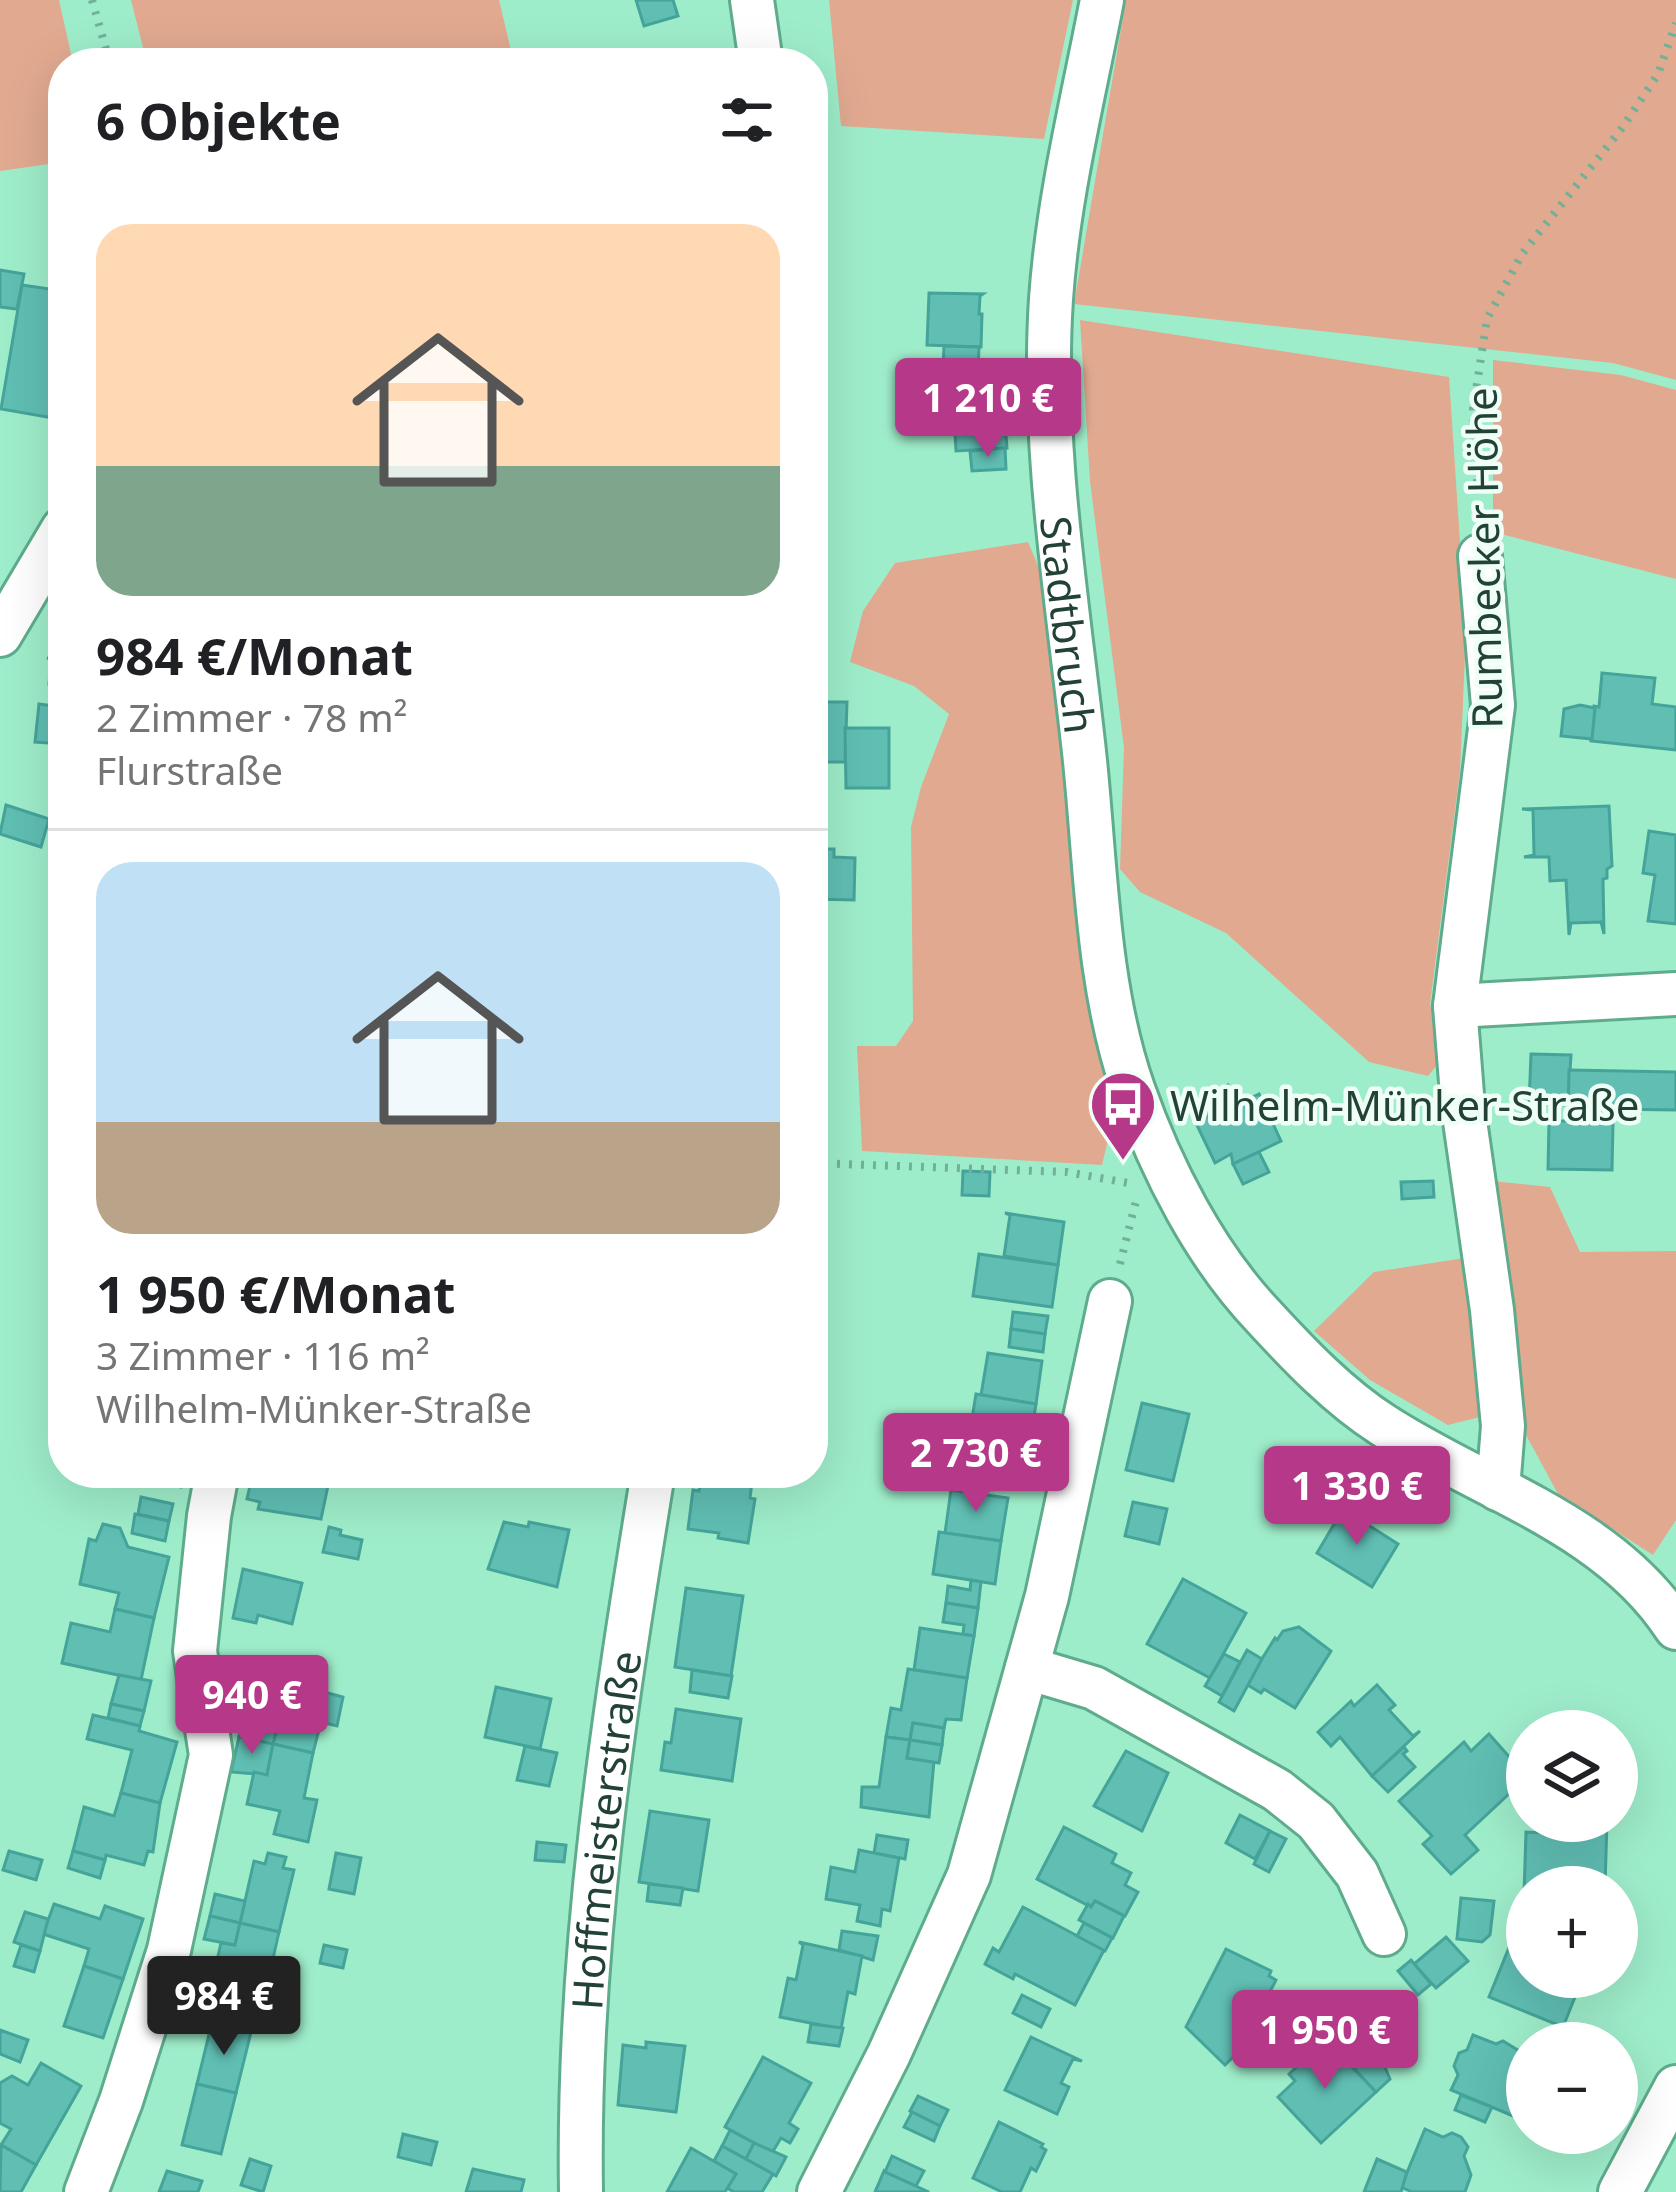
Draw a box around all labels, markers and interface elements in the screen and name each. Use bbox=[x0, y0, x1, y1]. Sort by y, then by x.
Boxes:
text: 6 Objekte bbox=[96, 85, 341, 155]
icon: filters bbox=[714, 87, 780, 153]
icon: home bbox=[330, 302, 546, 518]
pin: 1 210 € bbox=[877, 358, 1099, 460]
text: 1 210 € bbox=[922, 370, 1054, 423]
street label: Rumbecker Höhe bbox=[1452, 387, 1514, 729]
street label: Stadtbruch bbox=[1029, 513, 1110, 736]
text: 984 €/Monat bbox=[96, 620, 413, 690]
text: 2 Zimmer · 78 m² bbox=[96, 690, 407, 743]
text: Flurstraße bbox=[96, 743, 283, 796]
icon: home bbox=[330, 940, 546, 1156]
bus stop icon: Wilhelm-Münker-Straße bbox=[1088, 1069, 1158, 1163]
place label: Wilhelm-Münker-Straße bbox=[1170, 1076, 1639, 1133]
text: 1 950 €/Monat bbox=[96, 1258, 455, 1328]
text: 3 Zimmer · 116 m² bbox=[96, 1328, 430, 1381]
text: Wilhelm-Münker-Straße bbox=[96, 1381, 532, 1434]
pin: 2 730 € bbox=[865, 1413, 1087, 1515]
text: 2 730 € bbox=[910, 1425, 1042, 1478]
pin: 1 330 € bbox=[1246, 1446, 1468, 1548]
text: 1 330 € bbox=[1291, 1458, 1423, 1511]
street label: Hoffmeisterstraße bbox=[557, 1647, 653, 2012]
pin: 940 € bbox=[168, 1655, 336, 1757]
text: 940 € bbox=[202, 1667, 302, 1720]
map controls bbox=[1506, 1710, 1638, 2154]
button: layers bbox=[1506, 1710, 1638, 1842]
button: + bbox=[1506, 1866, 1638, 1998]
pin: 984 € bbox=[140, 1956, 308, 2058]
text: 984 € bbox=[174, 1968, 274, 2021]
pin: 1 950 € bbox=[1214, 1990, 1436, 2092]
text: 1 950 € bbox=[1259, 2002, 1391, 2055]
button: − bbox=[1506, 2022, 1638, 2154]

